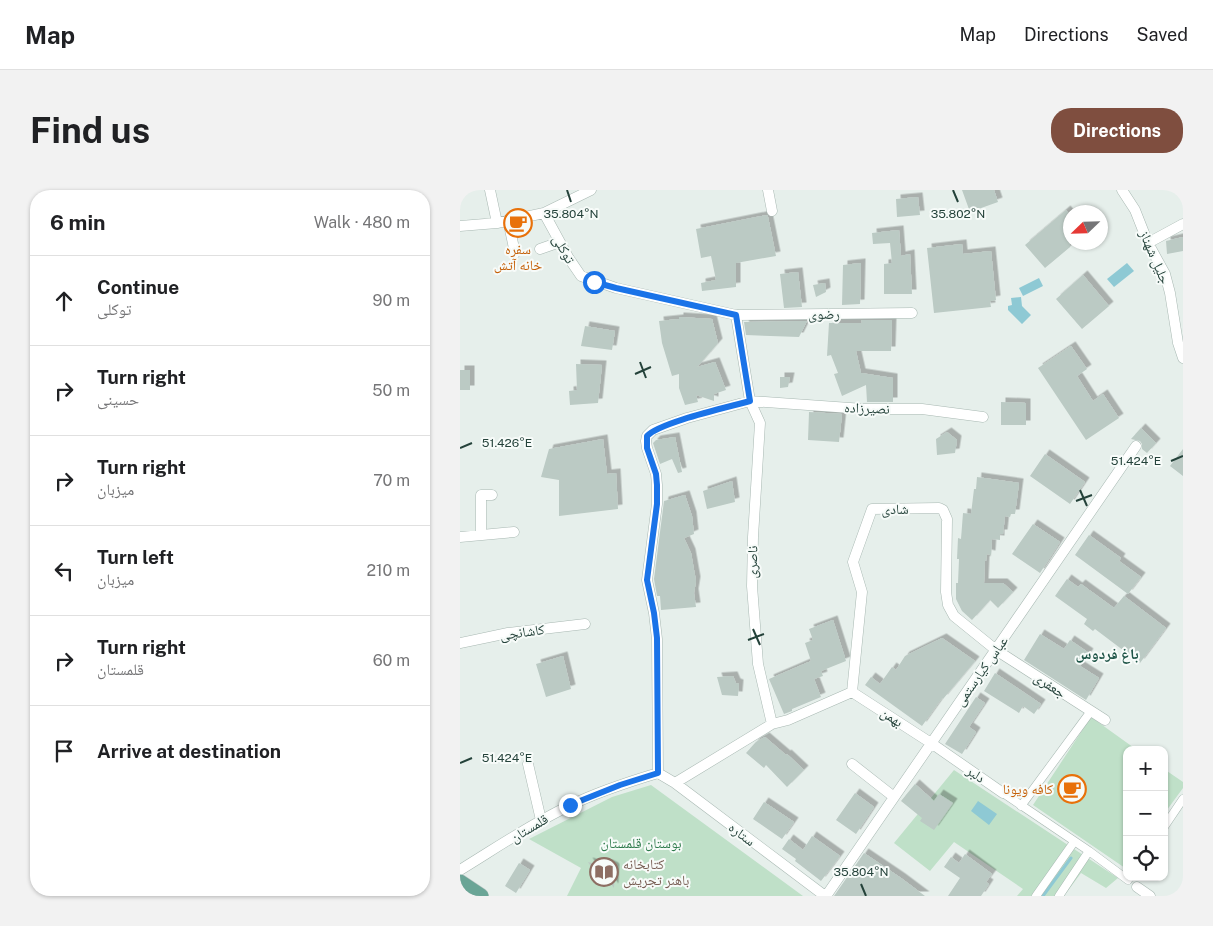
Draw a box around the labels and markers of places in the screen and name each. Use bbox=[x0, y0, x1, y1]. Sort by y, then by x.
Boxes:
cafe icon: سفره خانه آتش bbox=[503, 208, 533, 238]
place label: سفره خانه آتش bbox=[494, 241, 542, 274]
cafe icon: کافه ویونا bbox=[1057, 774, 1087, 804]
place label: کافه ویونا bbox=[1003, 781, 1053, 798]
place label: کتابخانه باهنر تجریش bbox=[623, 856, 690, 889]
library icon: کتابخانه باهنر تجریش bbox=[589, 857, 619, 887]

